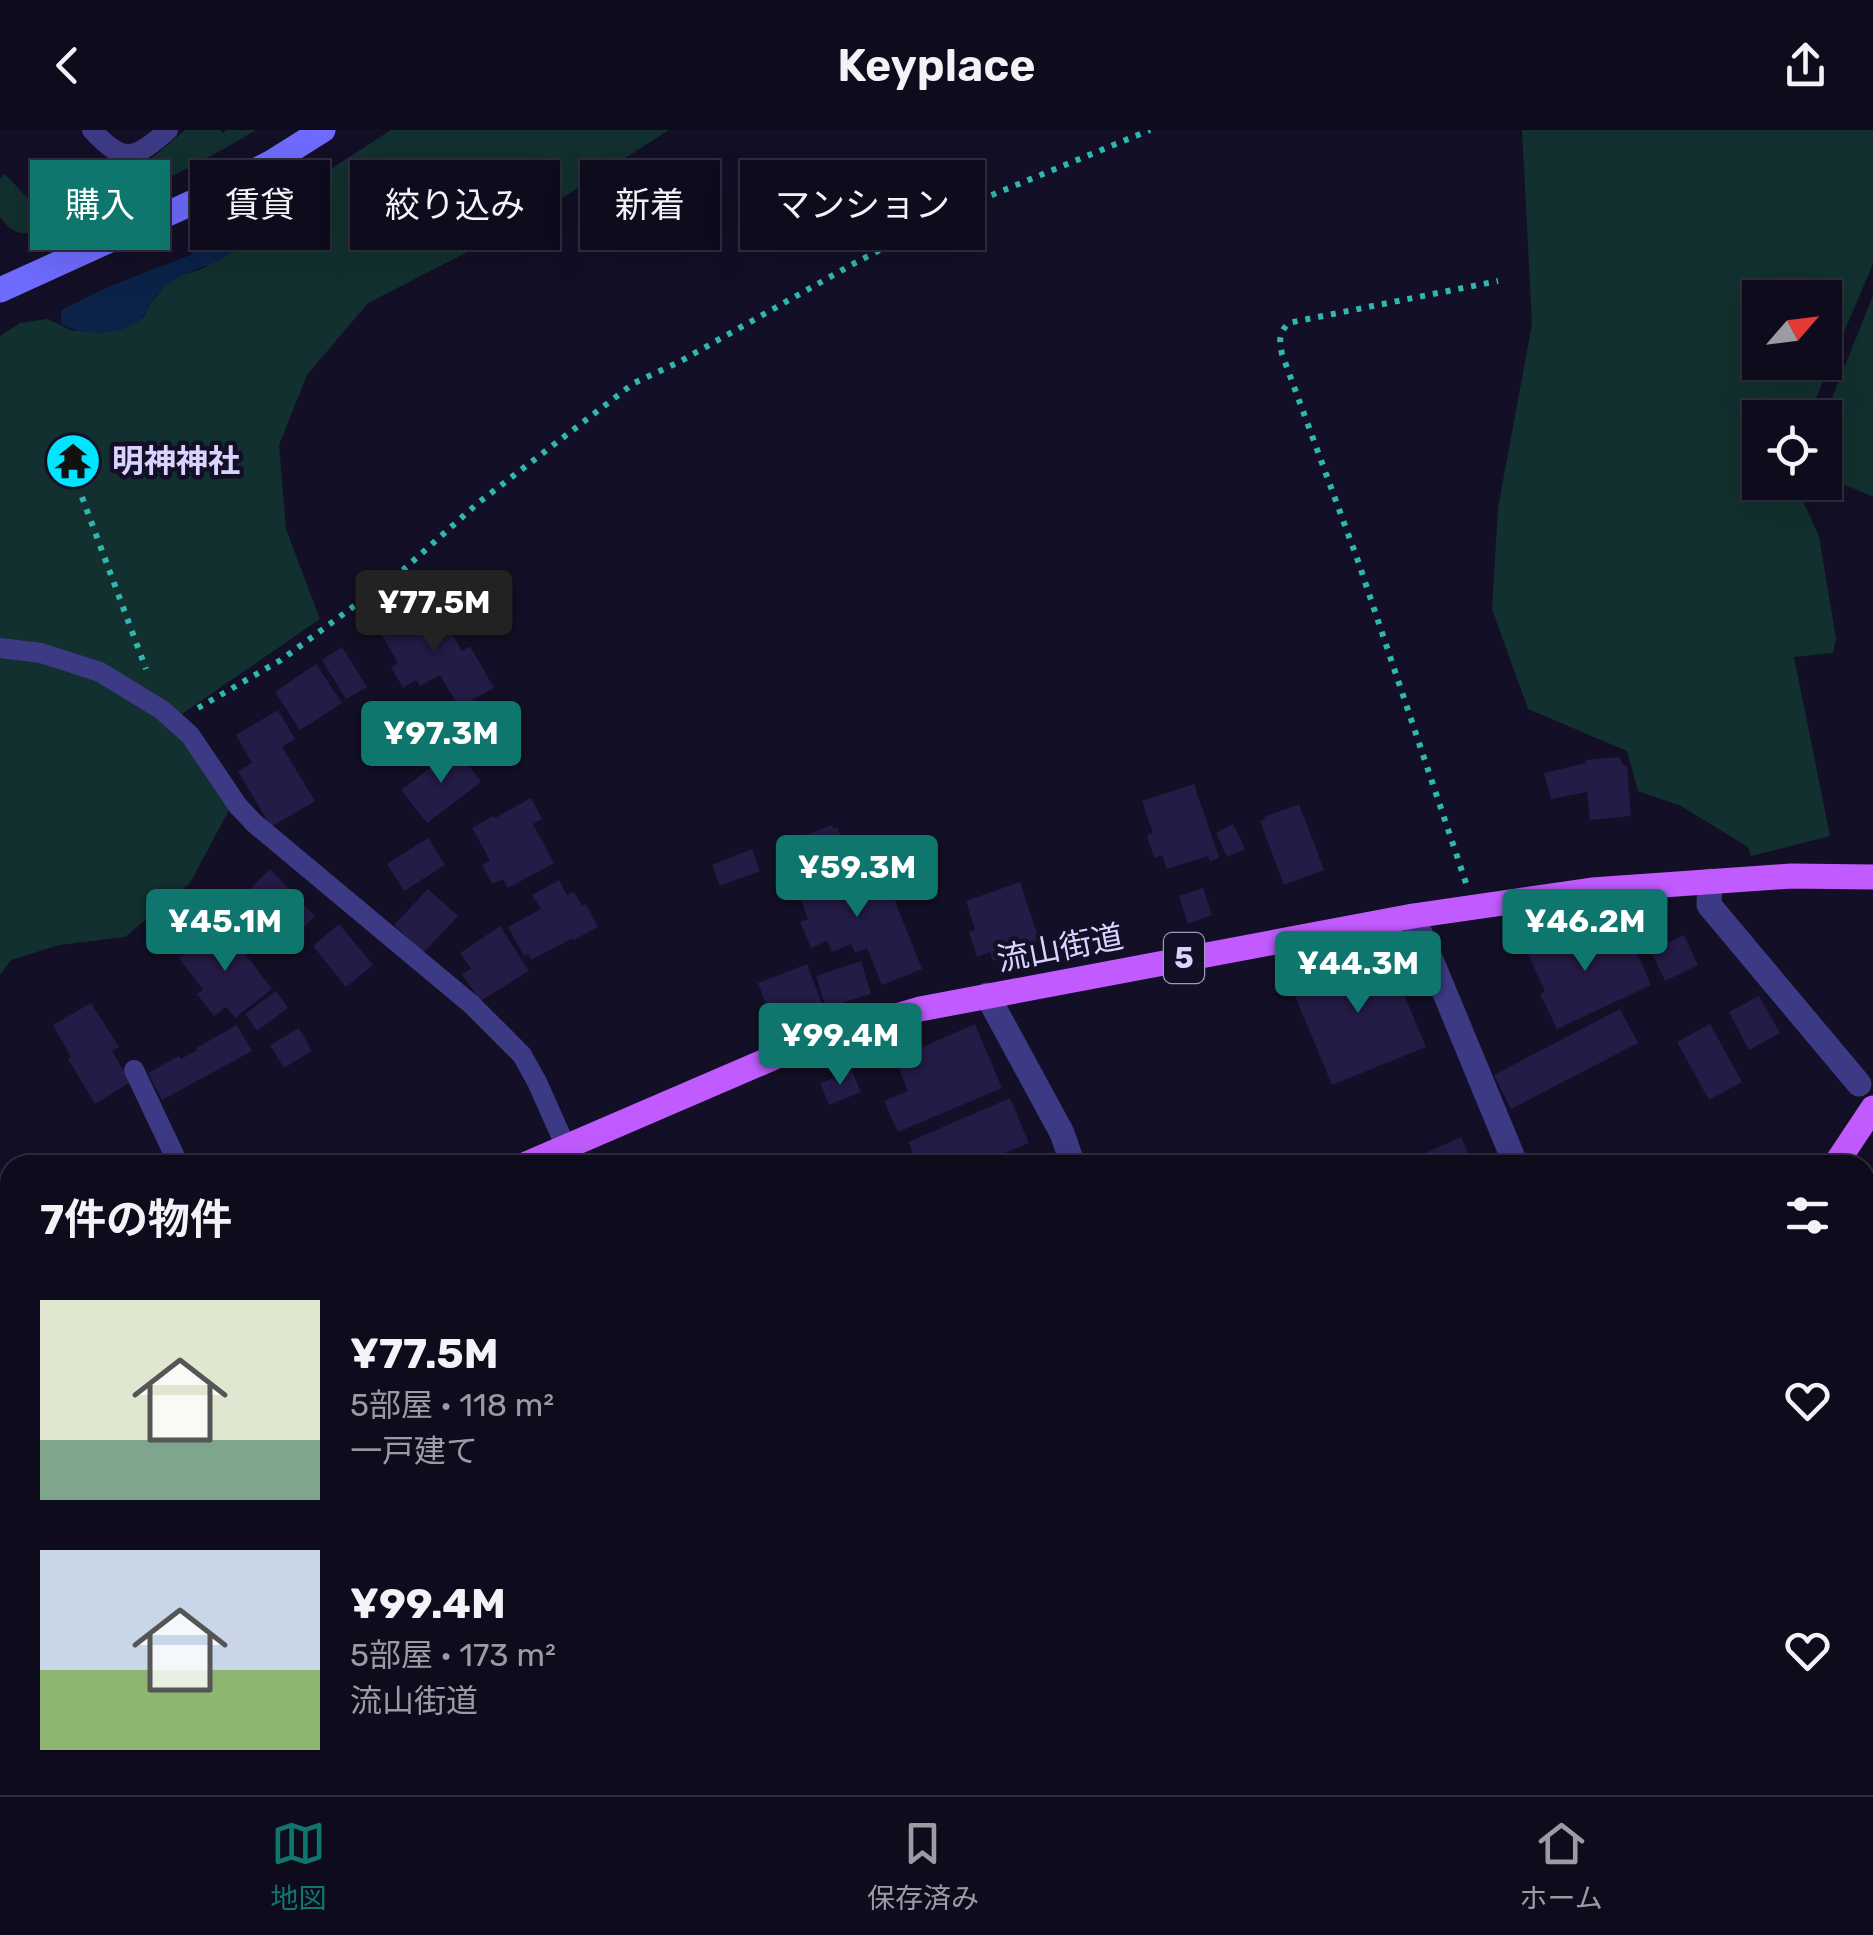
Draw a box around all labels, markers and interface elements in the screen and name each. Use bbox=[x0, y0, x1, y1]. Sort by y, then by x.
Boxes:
icon: back bbox=[40, 38, 95, 93]
icon: share bbox=[1778, 38, 1833, 93]
text: Keyplace bbox=[837, 39, 1036, 92]
chip: 購入 bbox=[30, 160, 170, 250]
chip: 賃貸 bbox=[190, 160, 330, 250]
chip: 絞り込み bbox=[350, 160, 560, 250]
chip: 新着 bbox=[580, 160, 720, 250]
chip: マンション bbox=[740, 160, 985, 250]
north arrow bbox=[1742, 280, 1842, 380]
map controls bbox=[1742, 280, 1842, 500]
button: locate bbox=[1742, 400, 1842, 500]
temple icon: 明神神社 bbox=[43, 431, 103, 491]
place label: 明神神社 bbox=[112, 442, 240, 480]
pin: ¥77.5M bbox=[353, 570, 515, 655]
text: ¥77.5M bbox=[377, 583, 491, 621]
pin: ¥97.3M bbox=[360, 701, 522, 786]
text: ¥97.3M bbox=[383, 714, 499, 752]
pin: ¥59.3M bbox=[776, 835, 938, 920]
text: ¥59.3M bbox=[798, 848, 916, 886]
pin: ¥45.1M bbox=[144, 889, 306, 974]
pin: ¥46.2M bbox=[1504, 889, 1666, 974]
text: ¥45.1M bbox=[168, 902, 282, 940]
text: ¥46.2M bbox=[1524, 902, 1646, 940]
street label: 流山街道 bbox=[994, 917, 1126, 979]
pin: ¥44.3M bbox=[1277, 931, 1439, 1016]
road number: 5 bbox=[1164, 933, 1204, 983]
text: ¥44.3M bbox=[1297, 944, 1419, 982]
pin: ¥99.4M bbox=[759, 1003, 921, 1088]
text: ¥99.4M bbox=[781, 1016, 899, 1054]
icon: filters bbox=[1780, 1188, 1835, 1243]
text: 7件の物件 bbox=[40, 1195, 232, 1245]
text: ¥77.5M bbox=[350, 1329, 499, 1379]
icon: home bbox=[120, 1340, 240, 1460]
icon: heart bbox=[1780, 1373, 1835, 1428]
text: 5部屋 · 118 m² bbox=[350, 1386, 554, 1424]
text: 一戸建て bbox=[350, 1432, 478, 1470]
text: ¥99.4M bbox=[350, 1579, 506, 1629]
icon: home bbox=[120, 1590, 240, 1710]
icon: heart bbox=[1780, 1623, 1835, 1678]
text: 5部屋 · 173 m² bbox=[350, 1636, 556, 1674]
text: 流山街道 bbox=[350, 1682, 478, 1720]
tab: 地図 bbox=[270, 1816, 326, 1916]
tab: 保存済み bbox=[867, 1816, 979, 1916]
tab: ホーム bbox=[1520, 1816, 1603, 1916]

